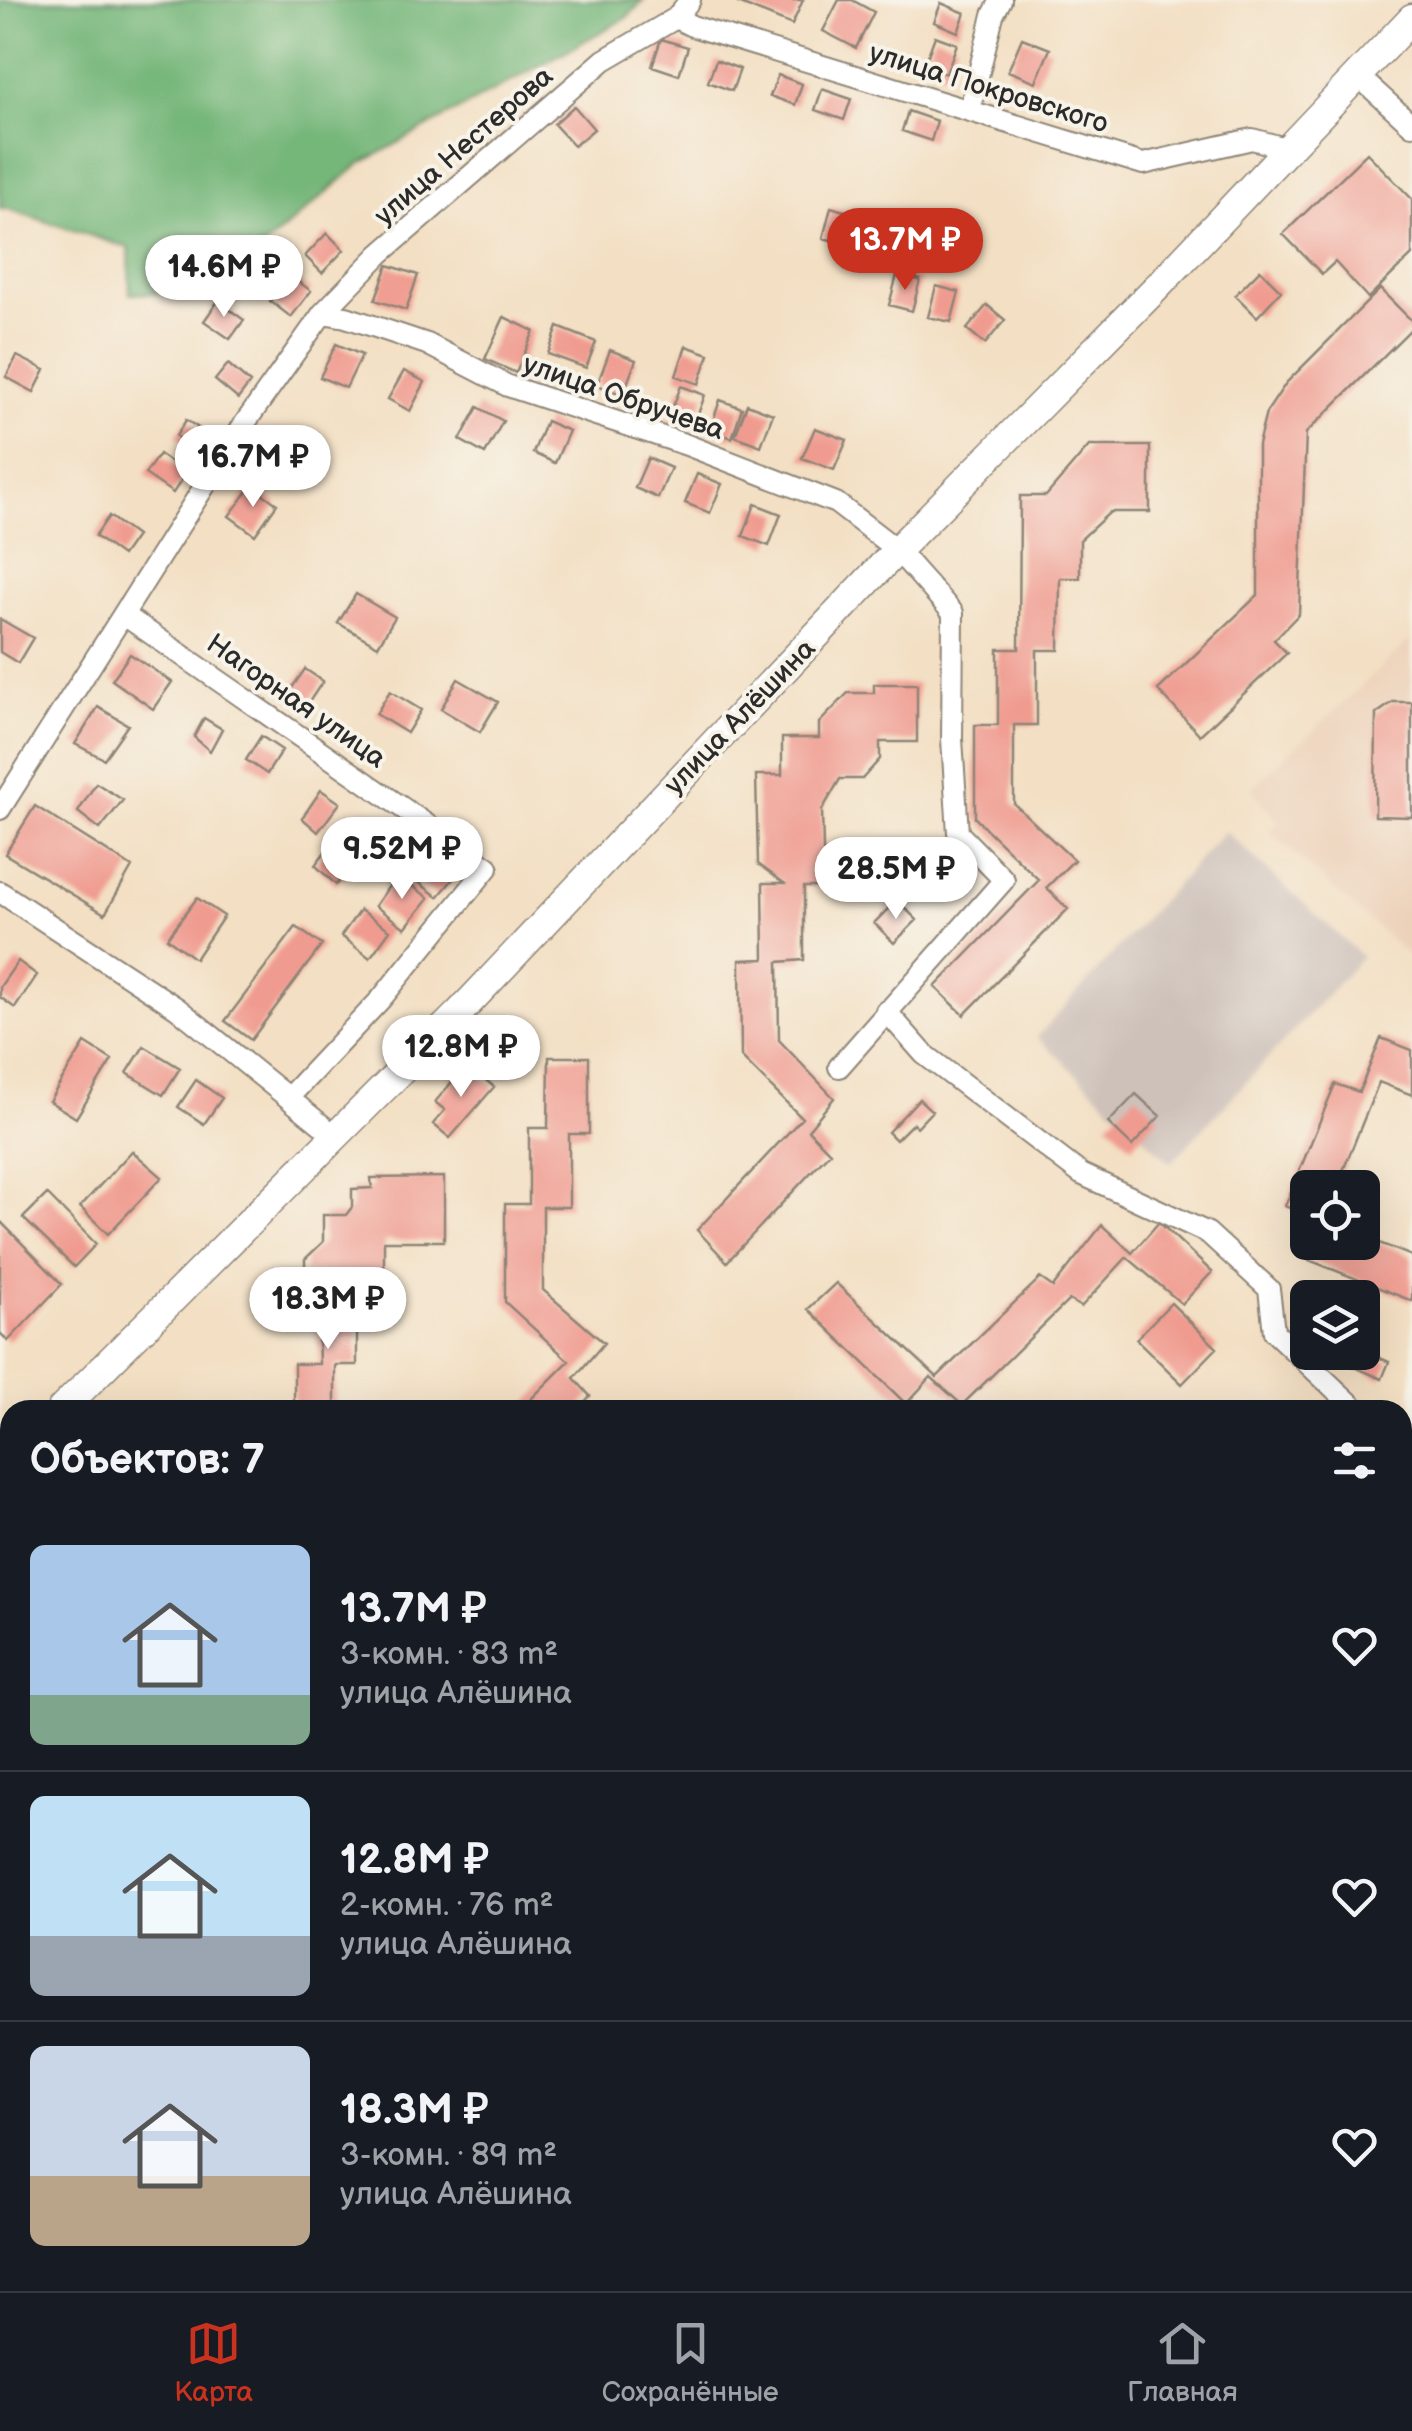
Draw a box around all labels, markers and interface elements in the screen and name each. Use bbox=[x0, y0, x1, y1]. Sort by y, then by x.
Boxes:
street label: улица Покровского bbox=[865, 36, 1112, 141]
street label: улица Нестерова bbox=[368, 59, 560, 233]
pin: 13.7M ₽ bbox=[813, 208, 997, 293]
text: 13.7M ₽ bbox=[849, 221, 961, 260]
pin: 14.6M ₽ bbox=[132, 235, 316, 320]
text: 14.6M ₽ bbox=[167, 248, 281, 287]
street label: улица Обручева bbox=[519, 348, 729, 447]
pin: 16.7M ₽ bbox=[161, 425, 345, 510]
text: 16.7M ₽ bbox=[197, 438, 309, 477]
street label: Нагорная улица bbox=[200, 627, 392, 776]
street label: улица Алёшина bbox=[658, 632, 823, 801]
pin: 9.52M ₽ bbox=[310, 817, 494, 902]
text: 9.52M ₽ bbox=[343, 830, 461, 869]
pin: 28.5M ₽ bbox=[804, 837, 988, 922]
text: 28.5M ₽ bbox=[837, 850, 955, 889]
pin: 12.8M ₽ bbox=[369, 1015, 553, 1100]
text: 12.8M ₽ bbox=[404, 1028, 518, 1067]
map controls bbox=[1290, 1170, 1380, 1370]
button: locate bbox=[1290, 1170, 1380, 1260]
pin: 18.3M ₽ bbox=[236, 1267, 420, 1352]
text: 18.3M ₽ bbox=[271, 1280, 385, 1319]
button: layers bbox=[1290, 1280, 1380, 1370]
icon: filters bbox=[1327, 1433, 1382, 1488]
text: Объектов: 7 bbox=[30, 1435, 265, 1486]
text: 13.7M ₽ bbox=[340, 1584, 487, 1635]
icon: home bbox=[110, 1585, 230, 1705]
icon: heart bbox=[1327, 1618, 1382, 1673]
text: 3-комн. · 83 m² bbox=[340, 1635, 558, 1674]
text: улица Алёшина bbox=[340, 1674, 572, 1713]
text: 12.8M ₽ bbox=[340, 1835, 489, 1886]
icon: home bbox=[110, 1836, 230, 1956]
icon: heart bbox=[1327, 1869, 1382, 1924]
text: 2-комн. · 76 m² bbox=[340, 1886, 553, 1925]
text: улица Алёшина bbox=[340, 1925, 572, 1964]
text: 18.3M ₽ bbox=[340, 2085, 489, 2136]
icon: home bbox=[110, 2086, 230, 2206]
icon: heart bbox=[1327, 2119, 1382, 2174]
text: 3-комн. · 89 m² bbox=[340, 2136, 557, 2175]
text: улица Алёшина bbox=[340, 2175, 572, 2214]
tab: Карта bbox=[174, 2316, 253, 2409]
tab: Сохранённые bbox=[602, 2316, 779, 2409]
tab: Главная bbox=[1127, 2316, 1238, 2409]

